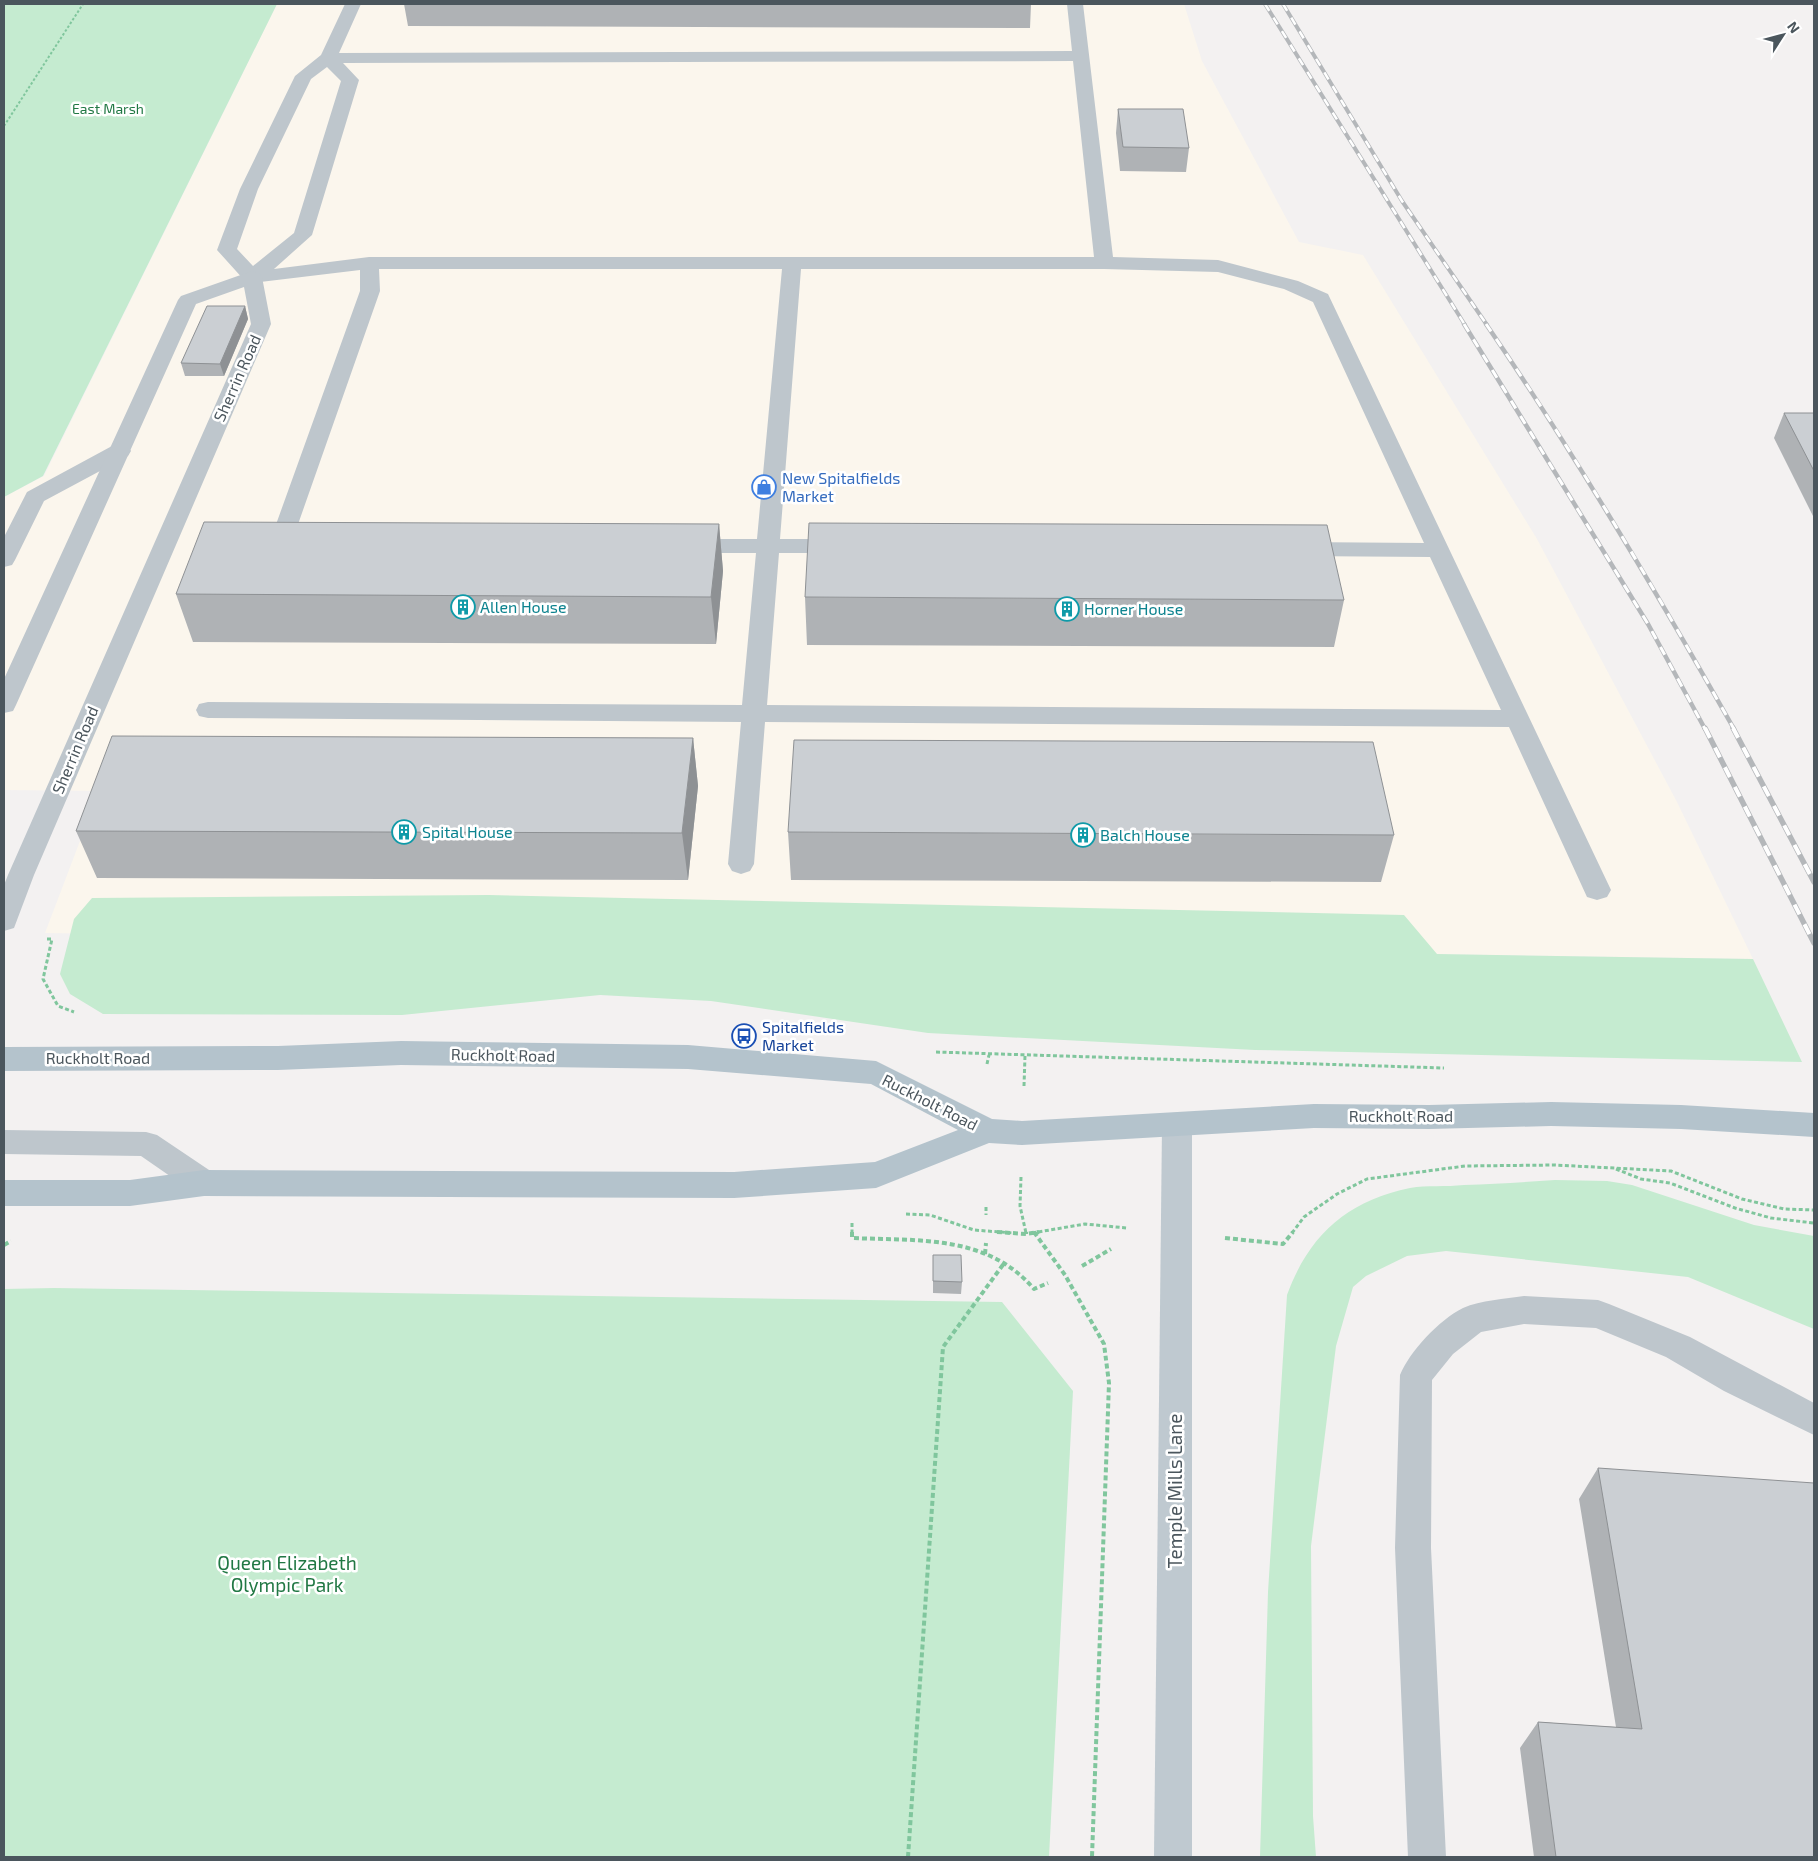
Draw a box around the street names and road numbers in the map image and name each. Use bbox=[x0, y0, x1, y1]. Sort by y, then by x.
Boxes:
street label: Sherrin Road bbox=[209, 331, 264, 424]
street label: Sherrin Road bbox=[48, 703, 102, 796]
street label: Ruckholt Road bbox=[451, 1044, 555, 1065]
street label: Ruckholt Road bbox=[46, 1048, 150, 1067]
street label: Ruckholt Road bbox=[879, 1069, 981, 1134]
street label: Ruckholt Road bbox=[1349, 1106, 1453, 1125]
street label: Temple Mills Lane bbox=[1163, 1414, 1186, 1568]

